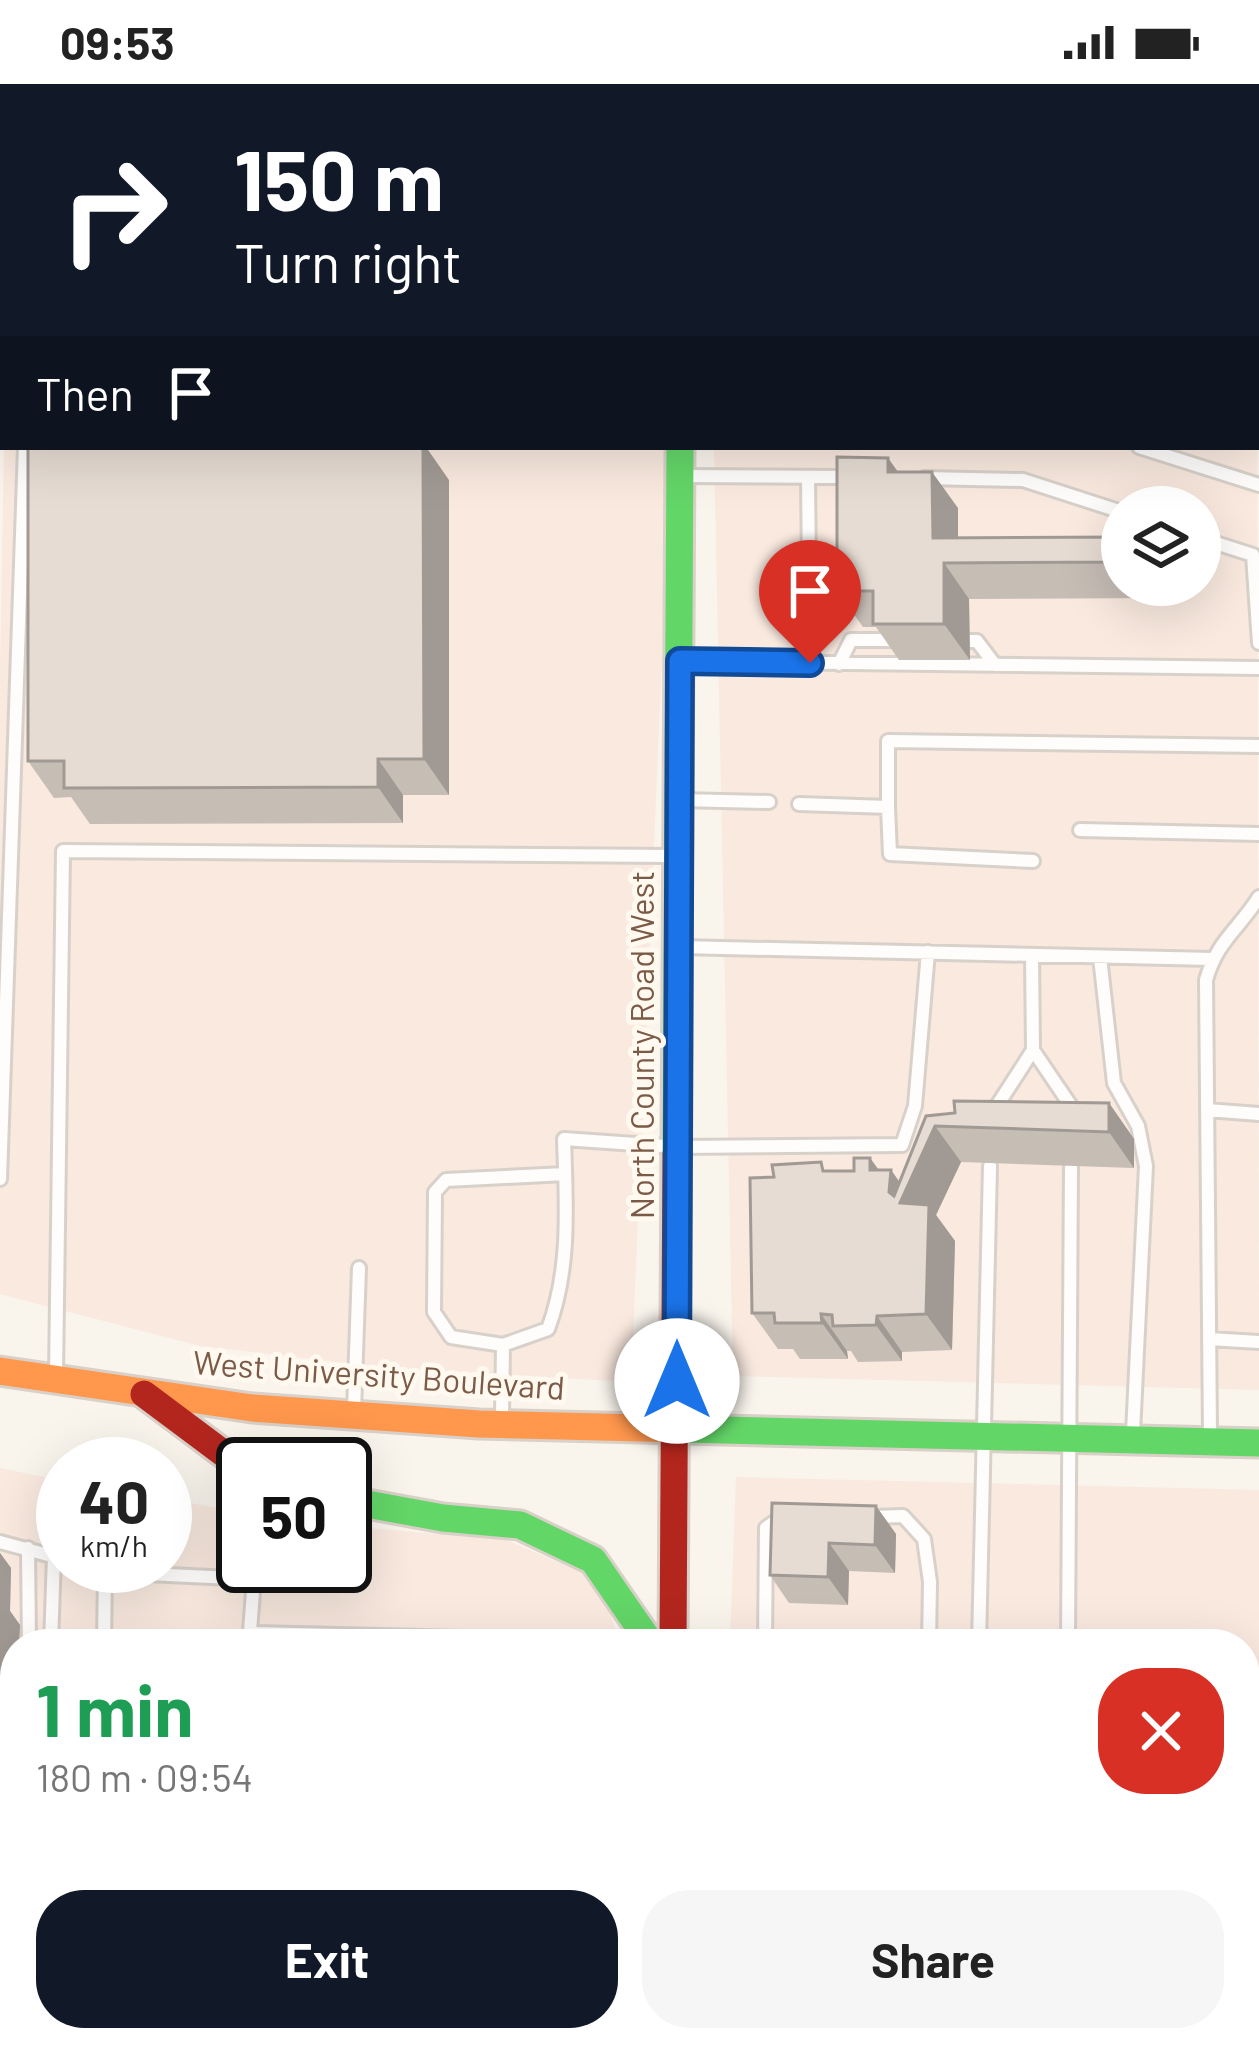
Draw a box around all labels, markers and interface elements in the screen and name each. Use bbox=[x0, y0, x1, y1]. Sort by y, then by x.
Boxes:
text: 09:53 bbox=[60, 15, 174, 69]
text: 150 m bbox=[234, 127, 444, 228]
icon: right bbox=[36, 132, 192, 288]
text: Turn right bbox=[234, 229, 462, 294]
icon: arrive bbox=[158, 360, 224, 426]
text: Then bbox=[36, 366, 134, 420]
map controls bbox=[1101, 486, 1221, 606]
button: layers bbox=[1101, 486, 1221, 606]
pin bbox=[759, 540, 861, 663]
icon: arrive bbox=[777, 558, 843, 624]
street label: North County Road West bbox=[621, 871, 661, 1219]
position arrow bbox=[614, 1318, 740, 1444]
street label: West University Boulevard bbox=[192, 1341, 566, 1407]
speed limit sign: 50 bbox=[216, 1437, 372, 1593]
text: 40 bbox=[79, 1464, 149, 1536]
text: km/h bbox=[80, 1527, 148, 1563]
text: 1 min bbox=[36, 1665, 194, 1751]
button: close bbox=[1098, 1668, 1224, 1794]
text: 180 m · 09:54 bbox=[36, 1753, 253, 1800]
button: Exit bbox=[36, 1890, 618, 2028]
button: Share bbox=[642, 1890, 1224, 2028]

